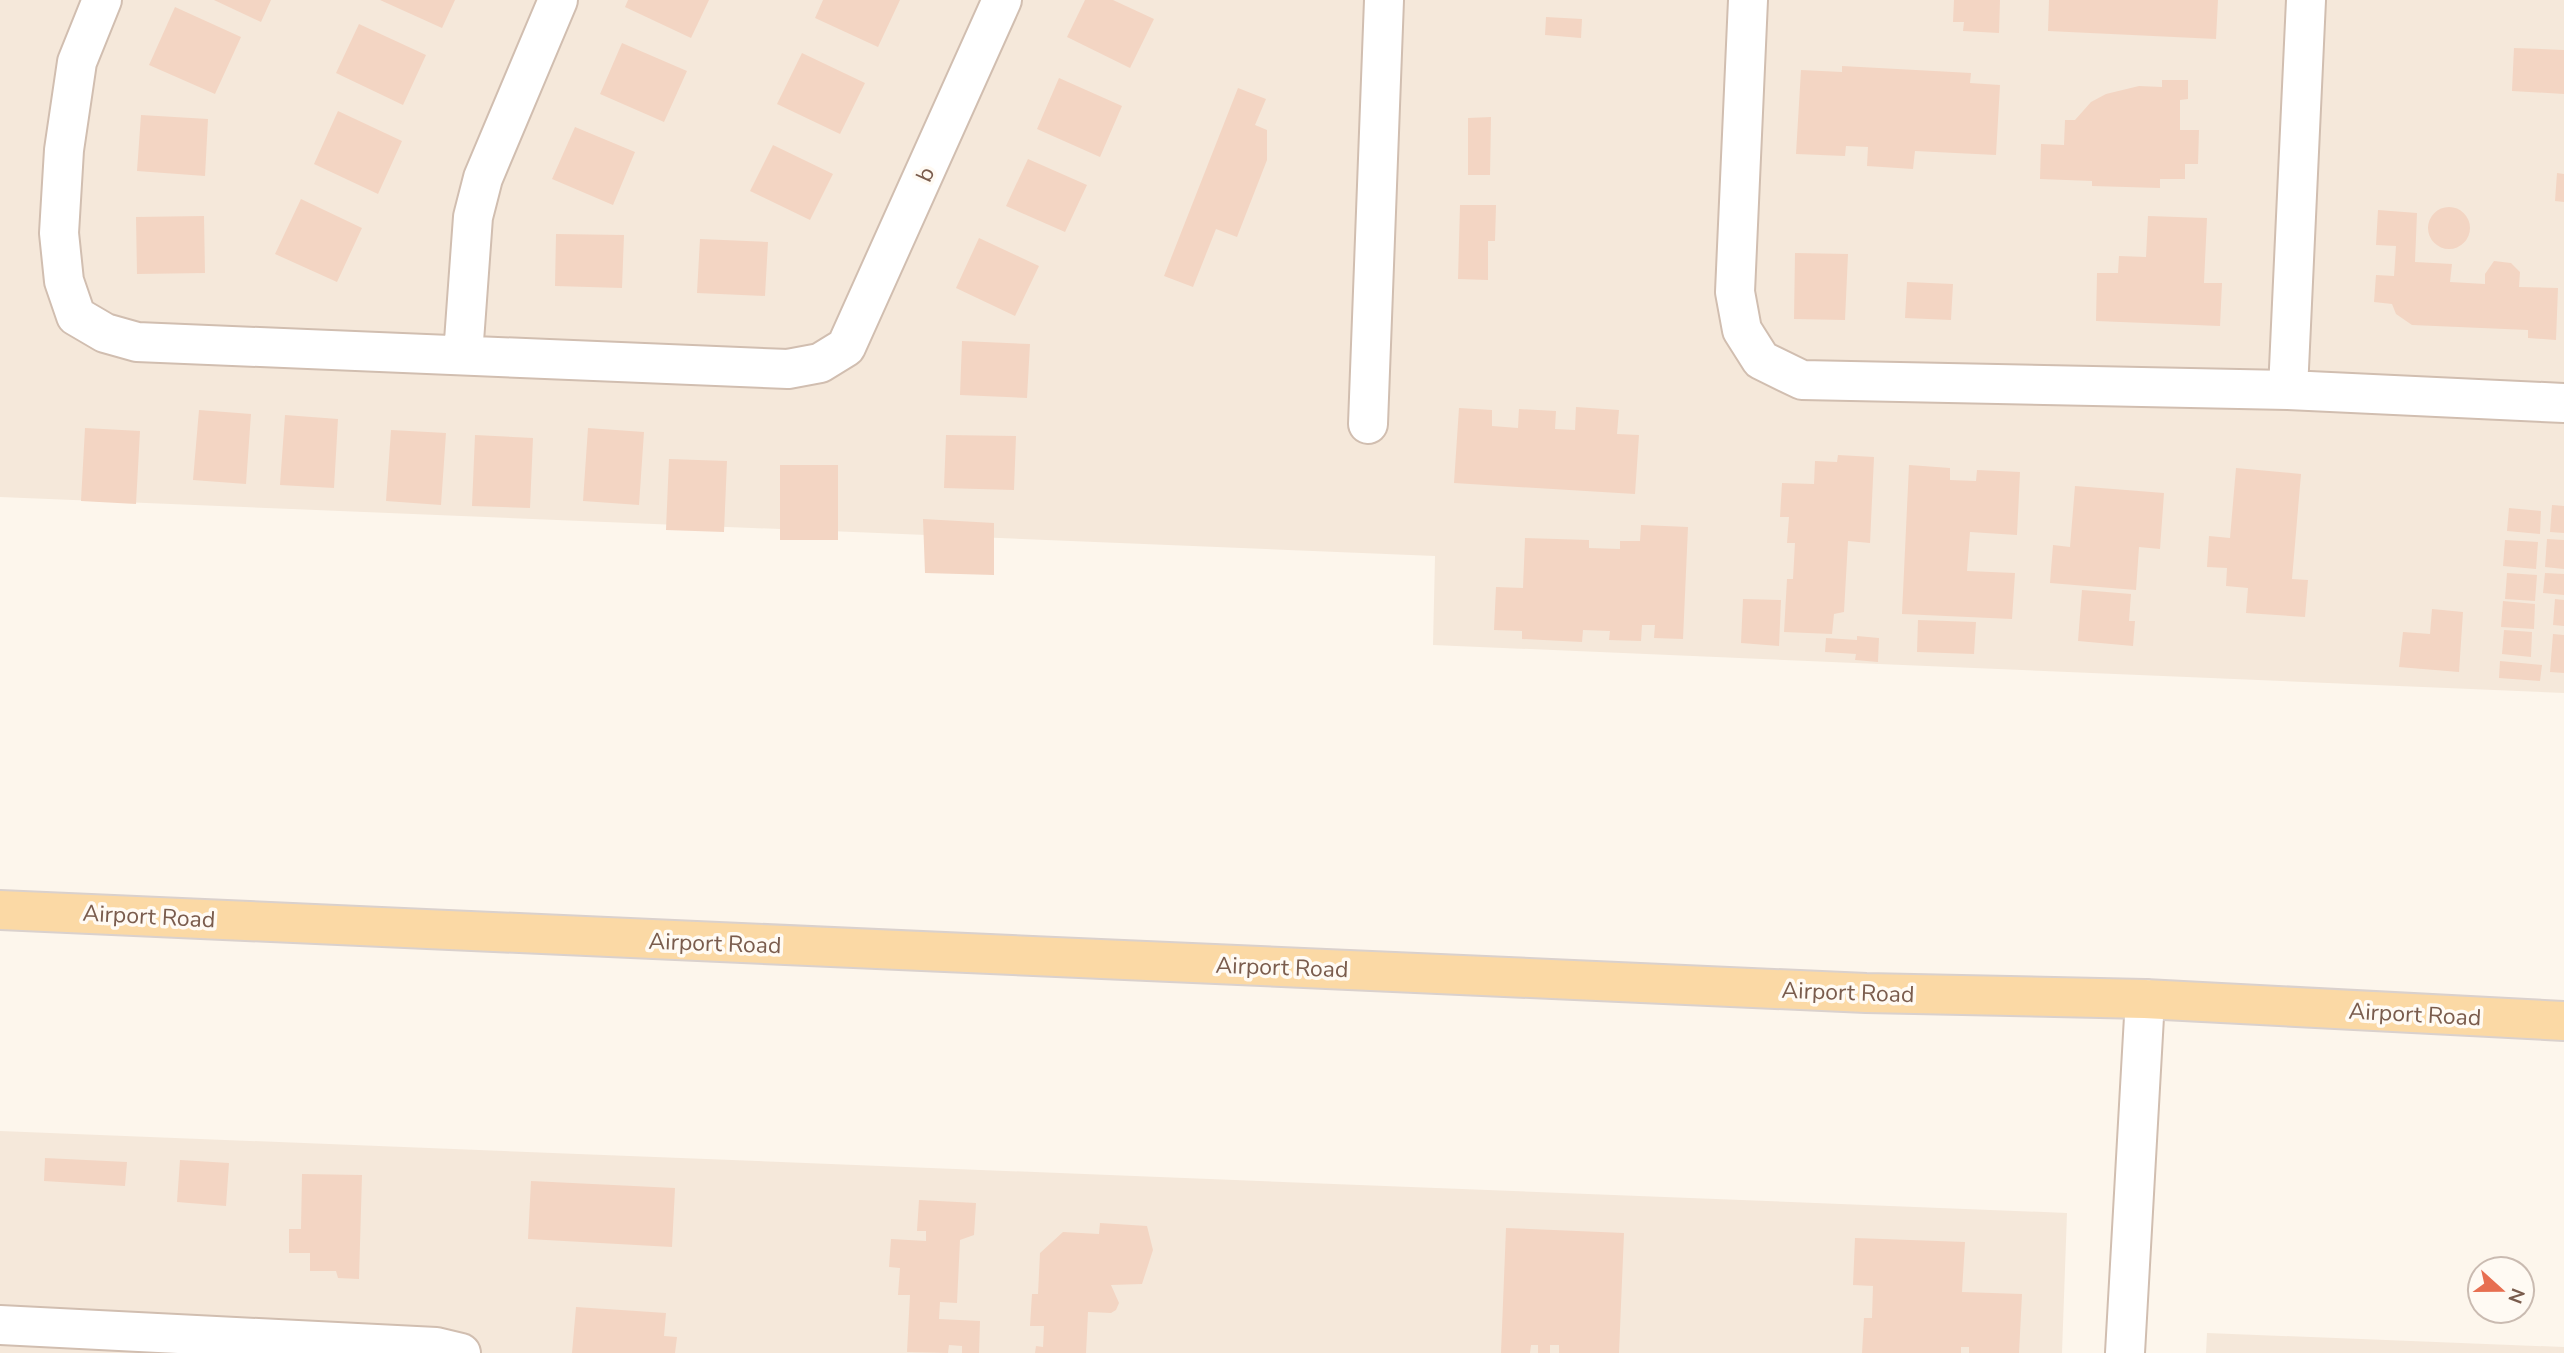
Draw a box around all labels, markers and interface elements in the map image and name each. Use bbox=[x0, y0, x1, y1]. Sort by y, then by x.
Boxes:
street label: b bbox=[909, 162, 942, 187]
street label: Airport Road bbox=[82, 898, 216, 935]
street label: Airport Road bbox=[648, 926, 782, 961]
street label: Airport Road bbox=[1215, 950, 1349, 985]
street label: Airport Road bbox=[1781, 975, 1915, 1010]
street label: Airport Road bbox=[2348, 996, 2482, 1033]
north arrow bbox=[2466, 1255, 2536, 1325]
text: N bbox=[2501, 1284, 2531, 1307]

